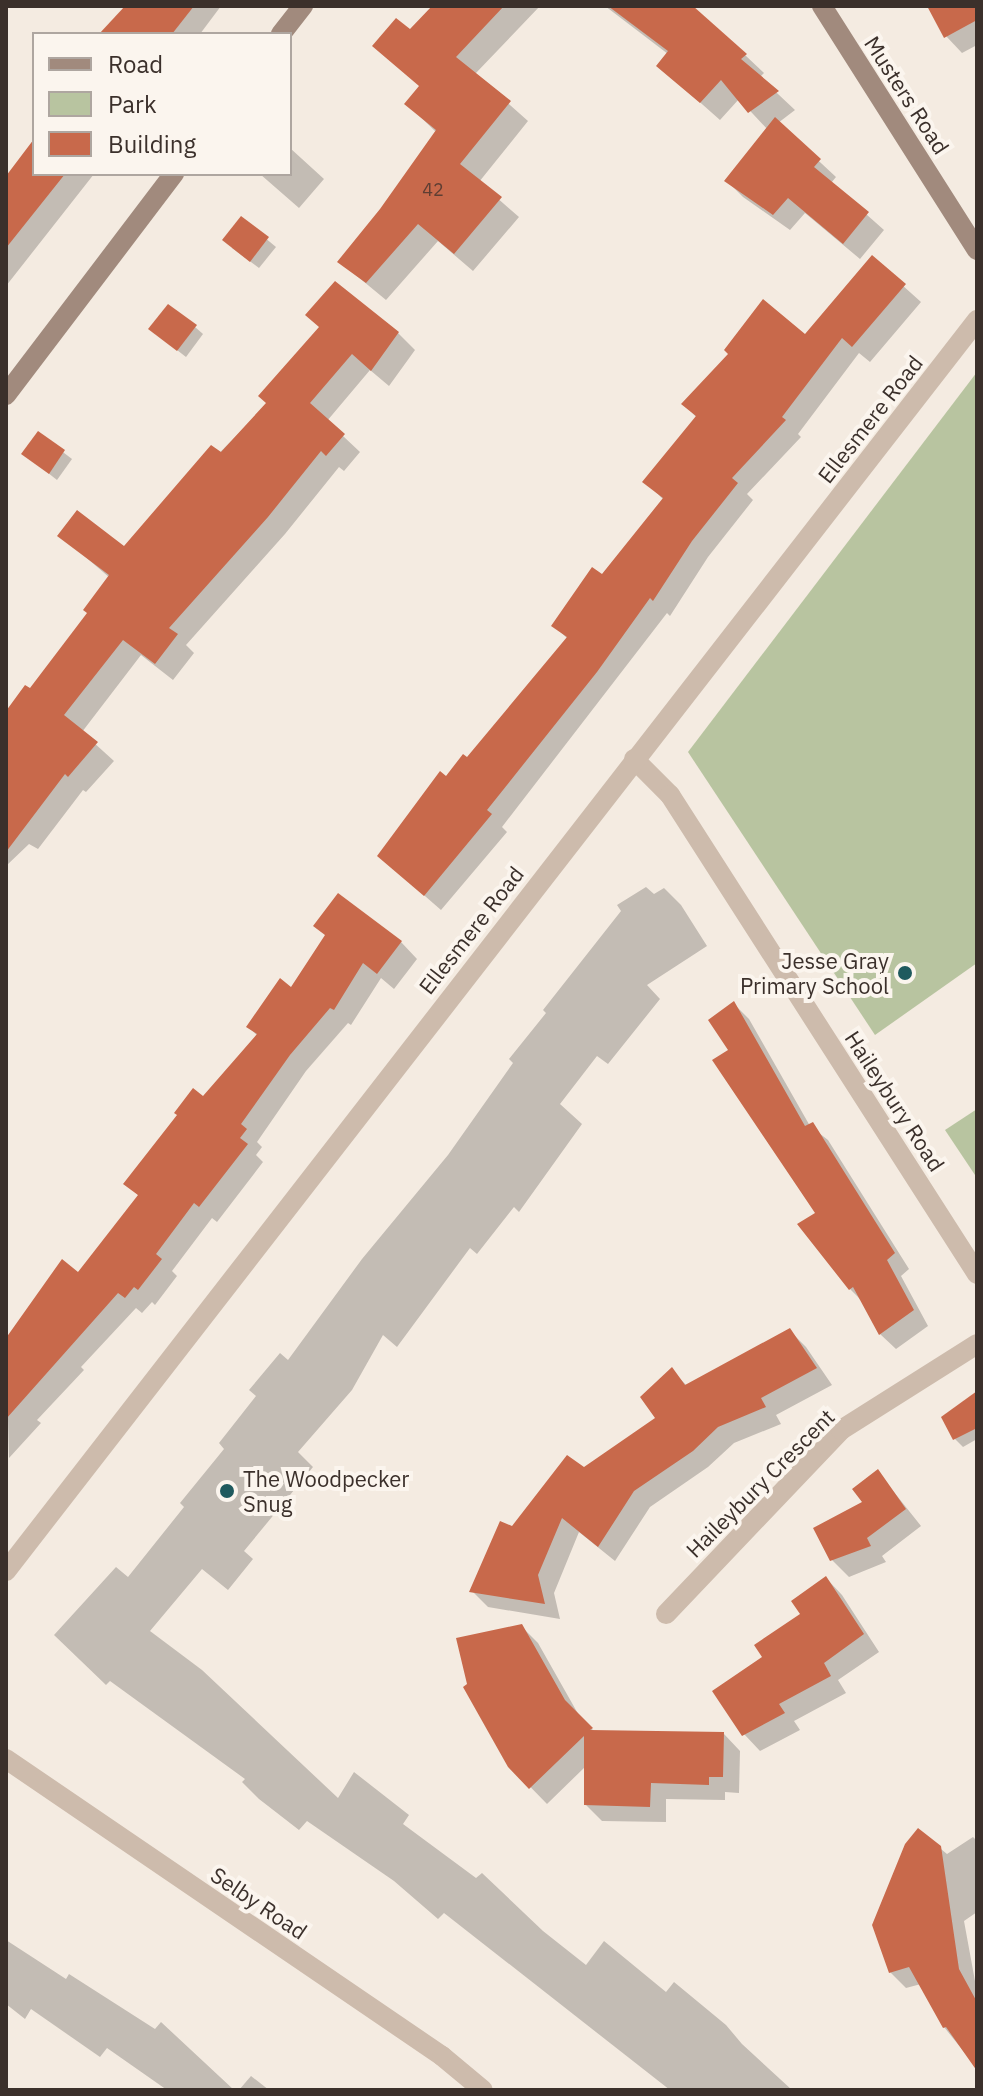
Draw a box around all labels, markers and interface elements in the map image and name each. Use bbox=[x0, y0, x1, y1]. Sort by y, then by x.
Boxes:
street label: Musters Road bbox=[859, 31, 955, 159]
legend bbox=[32, 32, 292, 176]
text: Road bbox=[108, 48, 163, 80]
text: Park bbox=[108, 88, 157, 120]
text: Building bbox=[108, 128, 196, 160]
house number: 42 bbox=[422, 179, 444, 201]
street label: Ellesmere Road bbox=[812, 350, 928, 488]
street label: Ellesmere Road bbox=[413, 861, 529, 999]
place label: Jesse Gray Primary School bbox=[740, 947, 889, 998]
marker: Jesse Gray Primary School bbox=[896, 964, 914, 982]
street label: Haileybury Road bbox=[840, 1026, 950, 1176]
street label: Haileybury Crescent bbox=[680, 1403, 840, 1563]
place label: The Woodpecker Snug bbox=[243, 1465, 409, 1516]
marker: The Woodpecker Snug bbox=[218, 1482, 236, 1500]
street label: Selby Road bbox=[206, 1861, 312, 1945]

